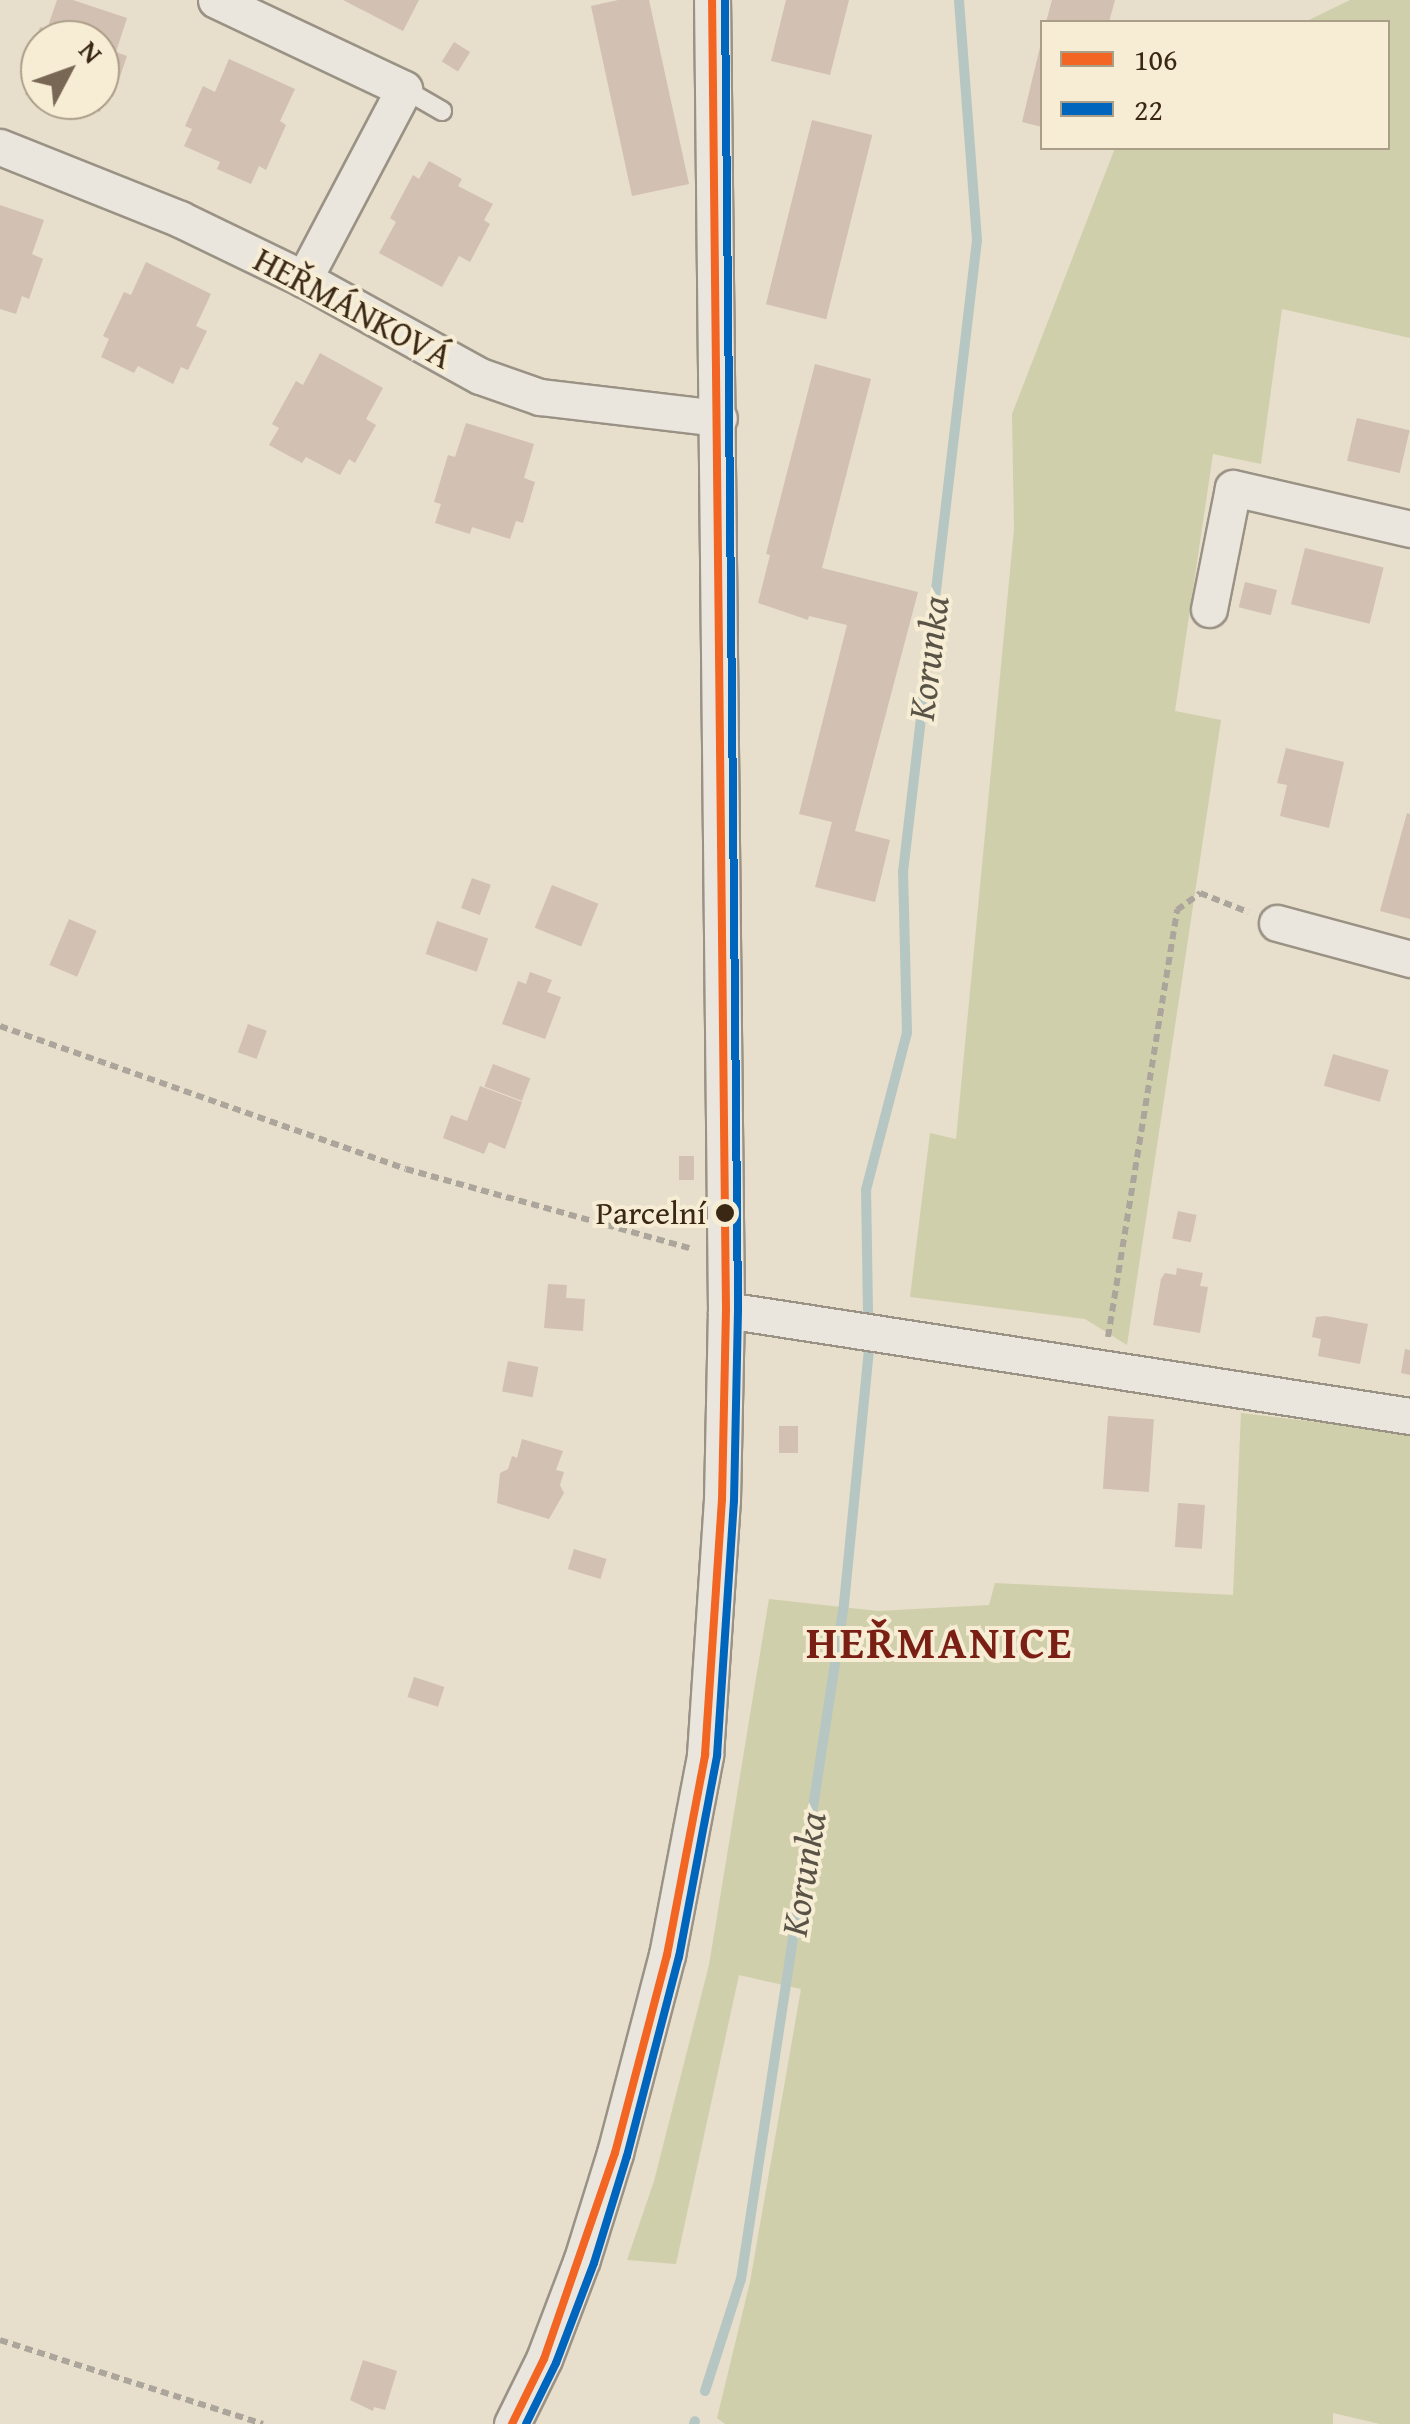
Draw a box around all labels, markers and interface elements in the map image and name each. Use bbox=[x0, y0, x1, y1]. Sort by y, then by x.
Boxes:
north arrow bbox=[20, 20, 120, 120]
legend bbox=[1040, 20, 1390, 150]
text: N bbox=[70, 31, 113, 72]
text: 106 bbox=[1134, 37, 1177, 81]
text: 22 bbox=[1134, 87, 1163, 131]
street label: HEŘMÁNKOVÁ bbox=[247, 238, 459, 378]
water label: Korunka bbox=[898, 593, 958, 723]
place label: Parcelní bbox=[596, 1194, 706, 1232]
marker: Parcelní bbox=[715, 1203, 735, 1223]
district label: HEŘMANICE bbox=[806, 1615, 1074, 1669]
water label: Korunka bbox=[771, 1809, 835, 1939]

